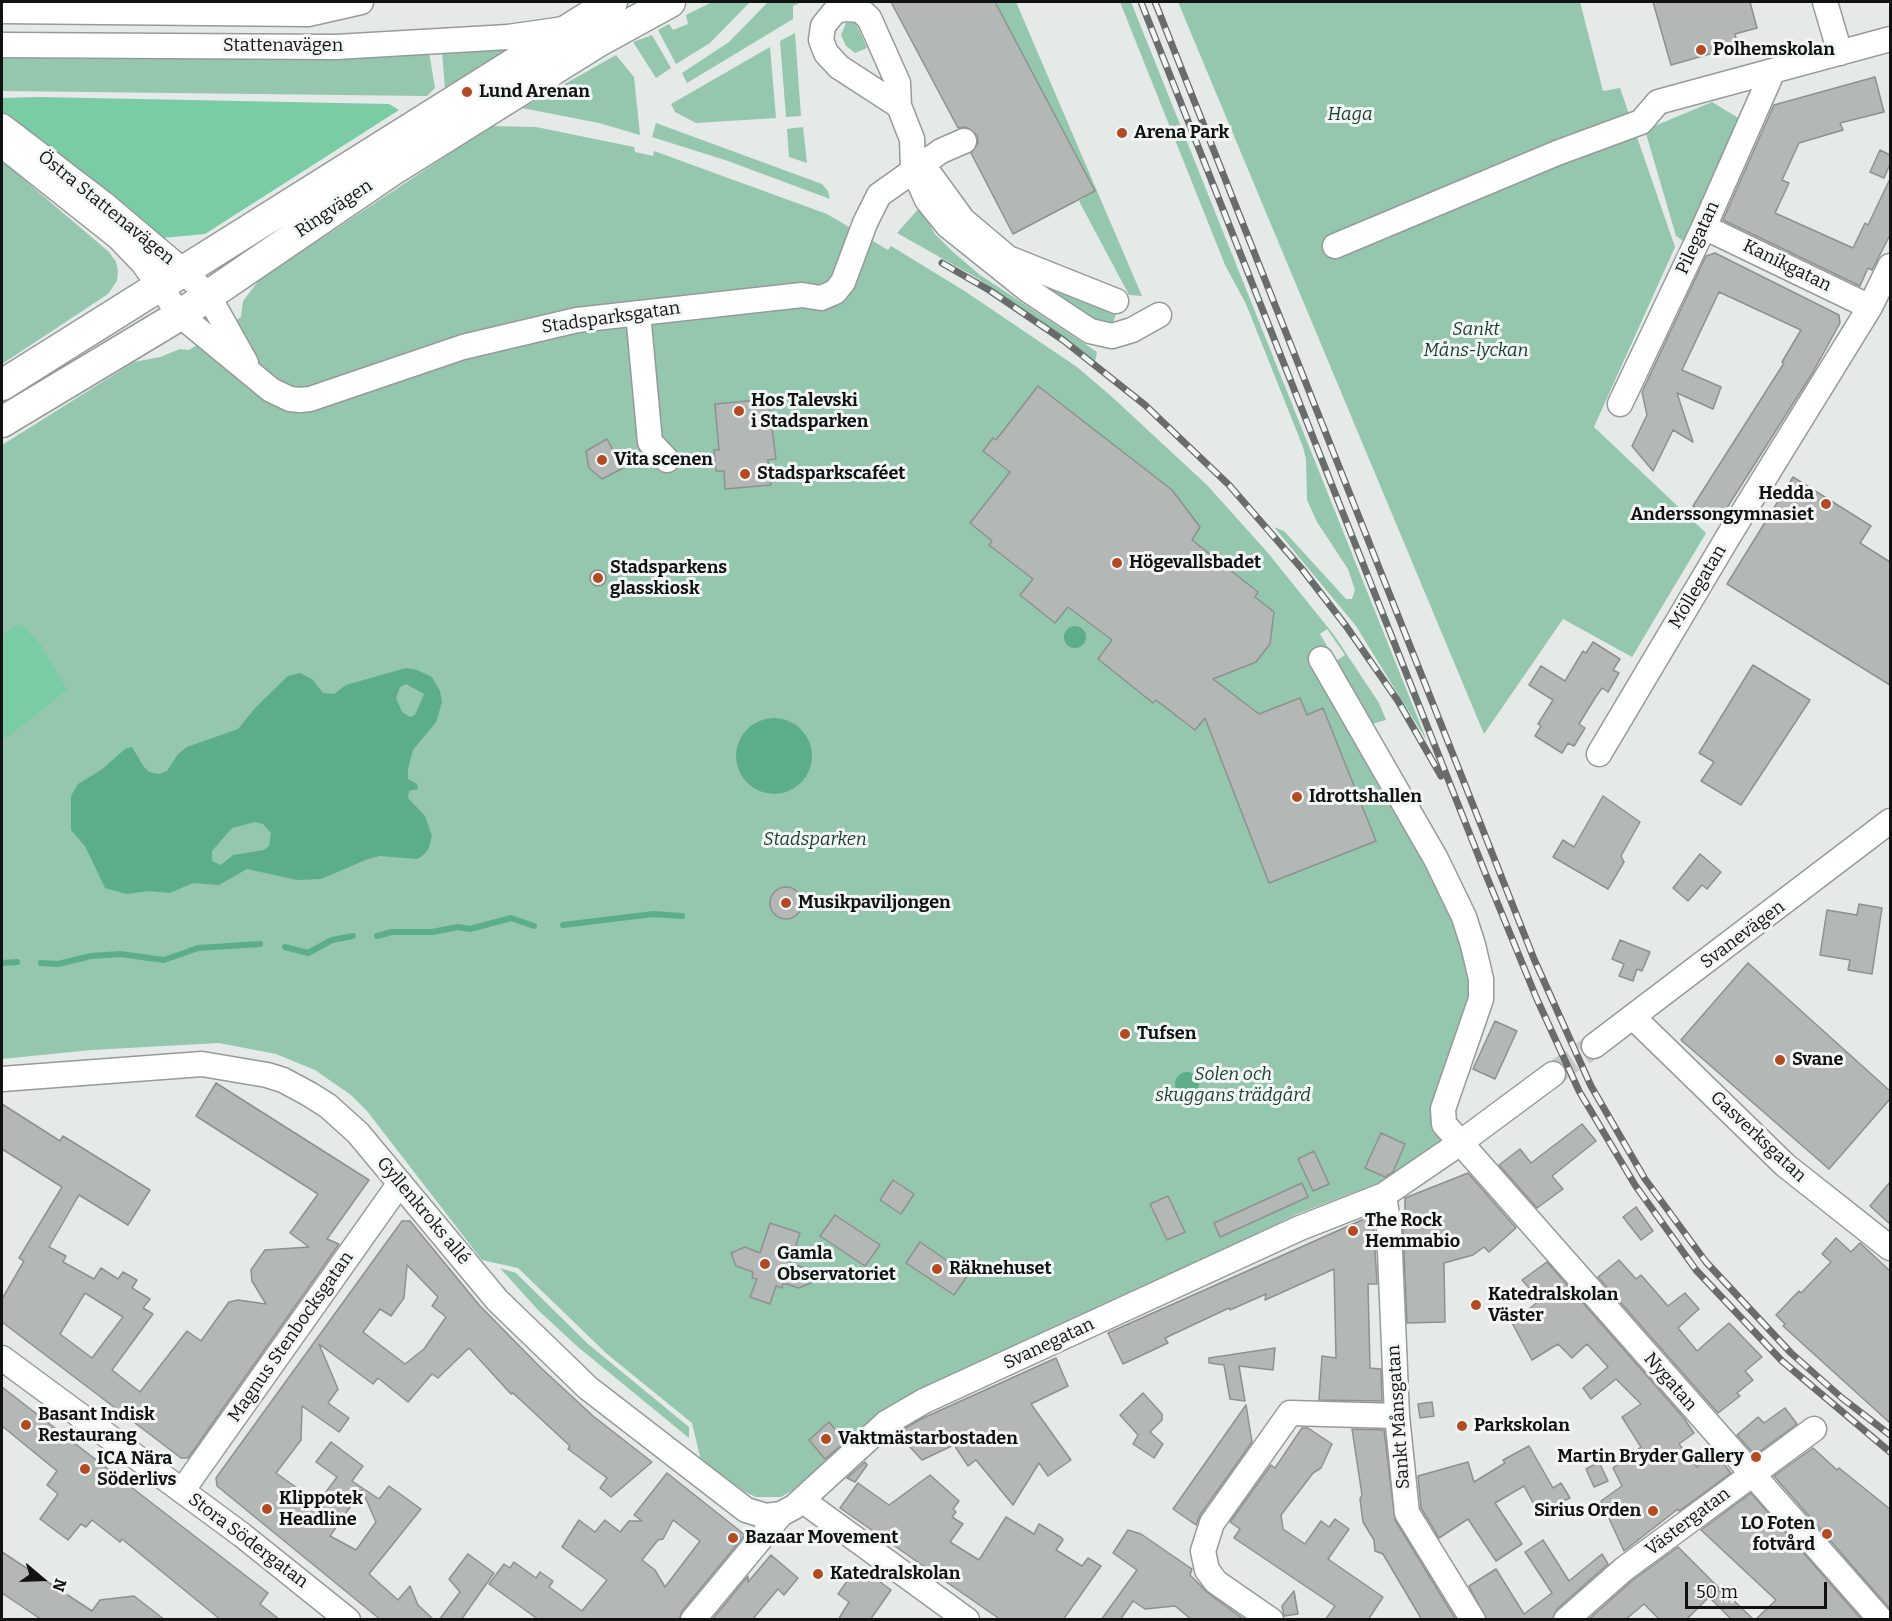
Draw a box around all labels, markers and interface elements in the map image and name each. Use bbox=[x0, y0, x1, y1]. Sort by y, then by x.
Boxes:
street label: Stattenavägen bbox=[223, 35, 343, 57]
place label: Polhemskolan bbox=[1713, 39, 1835, 61]
marker: Polhemskolan bbox=[1694, 43, 1708, 57]
place label: Lund Arenan bbox=[479, 81, 590, 103]
marker: Lund Arenan bbox=[460, 85, 474, 99]
park label: Haga bbox=[1328, 104, 1372, 126]
place label: Arena Park bbox=[1134, 122, 1229, 144]
marker: Arena Park bbox=[1115, 126, 1129, 140]
street label: Östra Stattenavägen bbox=[33, 146, 179, 270]
street label: Ringvägen bbox=[291, 175, 377, 243]
street label: Pilegatan bbox=[1672, 198, 1724, 278]
street label: Kanikgatan bbox=[1739, 235, 1835, 297]
street label: Stadsparksgatan bbox=[540, 298, 682, 338]
park label: Sankt Måns-lyckan bbox=[1424, 319, 1528, 362]
place label: Hos Talevski i Stadsparken bbox=[751, 390, 868, 432]
marker: Hos Talevski i Stadsparken bbox=[732, 404, 746, 418]
place label: Vita scenen bbox=[614, 449, 713, 471]
marker: Vita scenen bbox=[595, 453, 609, 467]
place label: Stadsparkscaféet bbox=[757, 463, 905, 485]
marker: Stadsparkscaféet bbox=[738, 467, 752, 481]
place label: Hedda Anderssongymnasiet bbox=[1630, 483, 1814, 526]
marker: Hedda Anderssongymnasiet bbox=[1819, 497, 1833, 511]
street label: Möllegatan bbox=[1665, 541, 1731, 633]
place label: Högevallsbadet bbox=[1129, 552, 1261, 574]
marker: Högevallsbadet bbox=[1110, 556, 1124, 570]
place label: Stadsparkens glasskiosk bbox=[610, 557, 727, 600]
marker: Stadsparkens glasskiosk bbox=[591, 571, 605, 585]
place label: Idrottshallen bbox=[1309, 786, 1422, 808]
marker: Idrottshallen bbox=[1290, 790, 1304, 804]
park label: Stadsparken bbox=[763, 829, 867, 851]
place label: Musikpaviljongen bbox=[798, 892, 951, 914]
marker: Musikpaviljongen bbox=[779, 896, 793, 910]
street label: Svanevägen bbox=[1697, 896, 1789, 974]
place label: Tufsen bbox=[1137, 1023, 1196, 1045]
marker: Tufsen bbox=[1118, 1027, 1132, 1041]
place label: Svane bbox=[1792, 1049, 1843, 1071]
marker: Svane bbox=[1773, 1053, 1787, 1067]
park label: Solen och skuggans trädgård bbox=[1155, 1064, 1311, 1106]
street label: Gasverksgatan bbox=[1706, 1087, 1810, 1187]
street label: Gyllenkroks allé bbox=[372, 1153, 474, 1269]
place label: The Rock Hemmabio bbox=[1365, 1210, 1460, 1252]
marker: The Rock Hemmabio bbox=[1346, 1224, 1360, 1238]
place label: Gamla Observatoriet bbox=[777, 1243, 896, 1286]
street label: Magnus Stenbocksgatan bbox=[224, 1247, 358, 1427]
marker: Gamla Observatoriet bbox=[758, 1257, 772, 1271]
place label: Räknehuset bbox=[949, 1258, 1052, 1280]
marker: Räknehuset bbox=[930, 1262, 944, 1276]
place label: Katedralskolan Väster bbox=[1488, 1284, 1618, 1326]
marker: Katedralskolan Väster bbox=[1469, 1298, 1483, 1312]
street label: Svanegatan bbox=[1000, 1314, 1098, 1374]
street label: Sankt Månsgatan bbox=[1383, 1344, 1415, 1490]
street label: Nygatan bbox=[1639, 1348, 1701, 1416]
place label: Basant Indisk Restaurang bbox=[38, 1404, 155, 1446]
place label: Parkskolan bbox=[1474, 1415, 1570, 1437]
marker: Basant Indisk Restaurang bbox=[19, 1418, 33, 1432]
marker: Parkskolan bbox=[1455, 1419, 1469, 1433]
place label: Vaktmästarbostaden bbox=[838, 1428, 1018, 1450]
marker: Vaktmästarbostaden bbox=[819, 1432, 833, 1446]
place label: Martin Bryder Gallery bbox=[1557, 1446, 1744, 1468]
place label: ICA Nära Söderlivs bbox=[97, 1448, 176, 1490]
marker: Martin Bryder Gallery bbox=[1749, 1450, 1763, 1464]
marker: ICA Nära Söderlivs bbox=[78, 1462, 92, 1476]
street label: Västergatan bbox=[1641, 1483, 1735, 1561]
place label: Klippotek Headline bbox=[279, 1488, 363, 1530]
street label: Stora Södergatan bbox=[184, 1489, 312, 1593]
place label: Sirius Orden bbox=[1534, 1500, 1641, 1522]
marker: Klippotek Headline bbox=[260, 1502, 274, 1516]
marker: Sirius Orden bbox=[1646, 1504, 1660, 1518]
place label: LO Foten fotvård bbox=[1741, 1513, 1815, 1556]
place label: Bazaar Movement bbox=[745, 1527, 898, 1549]
marker: LO Foten fotvård bbox=[1820, 1527, 1834, 1541]
marker: Bazaar Movement bbox=[726, 1531, 740, 1545]
north arrow bbox=[12, 1549, 72, 1609]
place label: Katedralskolan bbox=[830, 1563, 960, 1585]
marker: Katedralskolan bbox=[811, 1567, 825, 1581]
scale bar bbox=[1688, 1570, 1830, 1608]
text: N bbox=[49, 1576, 70, 1594]
text: 50 m bbox=[1696, 1581, 1738, 1603]

